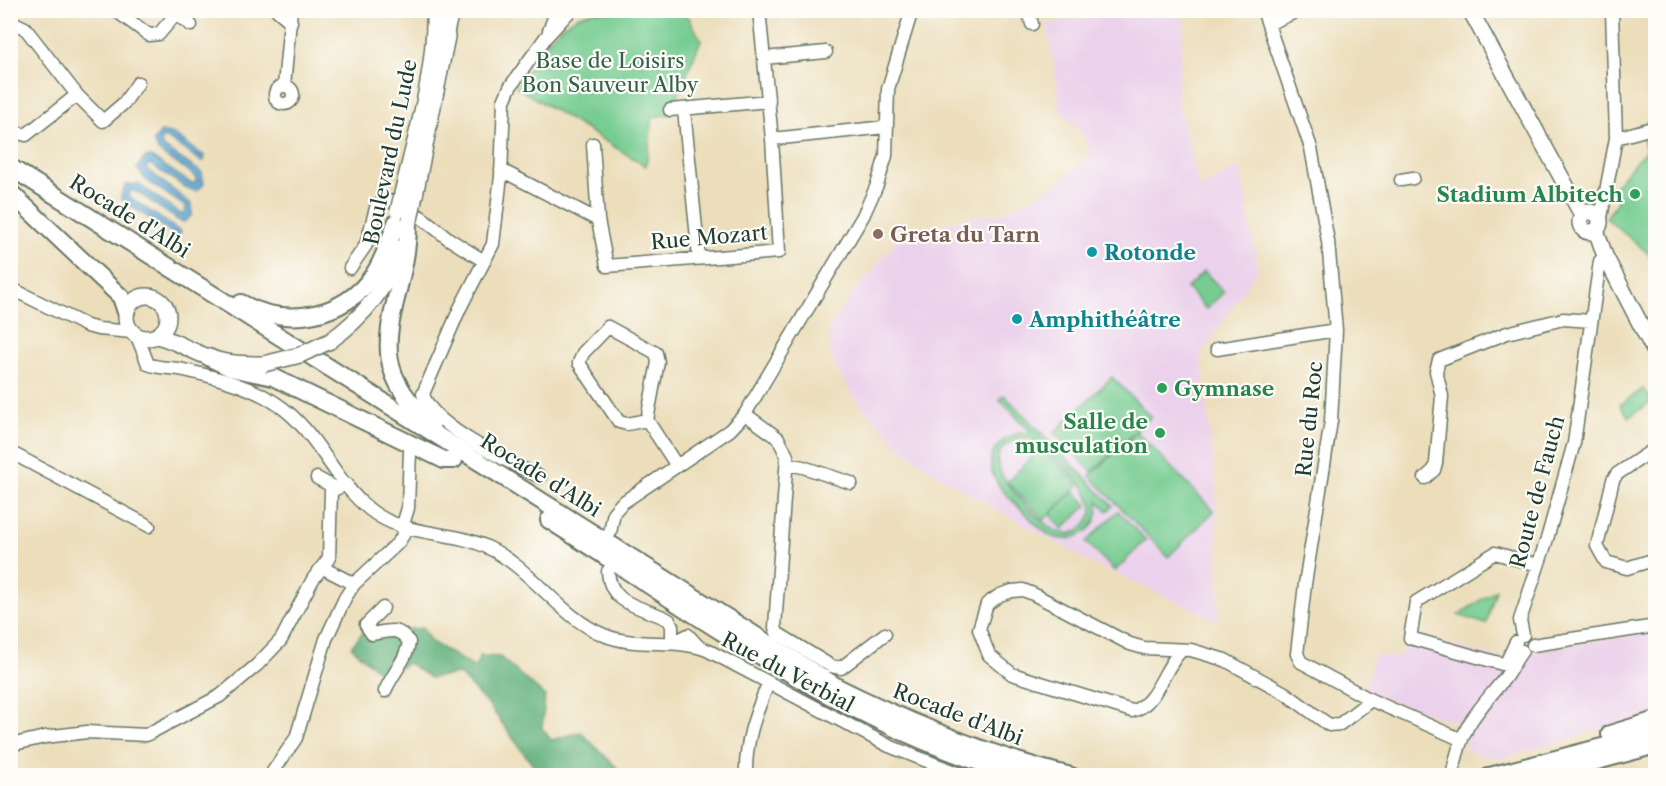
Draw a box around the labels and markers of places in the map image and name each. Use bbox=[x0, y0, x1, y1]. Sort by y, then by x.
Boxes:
place label: Stadium Albitech bbox=[1436, 182, 1624, 207]
marker: Stadium Albitech bbox=[1628, 187, 1642, 201]
place label: Greta du Tarn bbox=[890, 222, 1041, 247]
marker: Greta du Tarn bbox=[871, 227, 885, 241]
place label: Rotonde bbox=[1104, 240, 1196, 265]
marker: Rotonde bbox=[1085, 245, 1099, 259]
place label: Amphithéâtre bbox=[1028, 307, 1181, 332]
marker: Amphithéâtre bbox=[1010, 312, 1024, 326]
place label: Gymnase bbox=[1174, 376, 1274, 401]
marker: Gymnase bbox=[1155, 381, 1169, 395]
place label: Salle de musculation bbox=[1015, 409, 1149, 458]
marker: Salle de musculation bbox=[1153, 426, 1167, 440]

